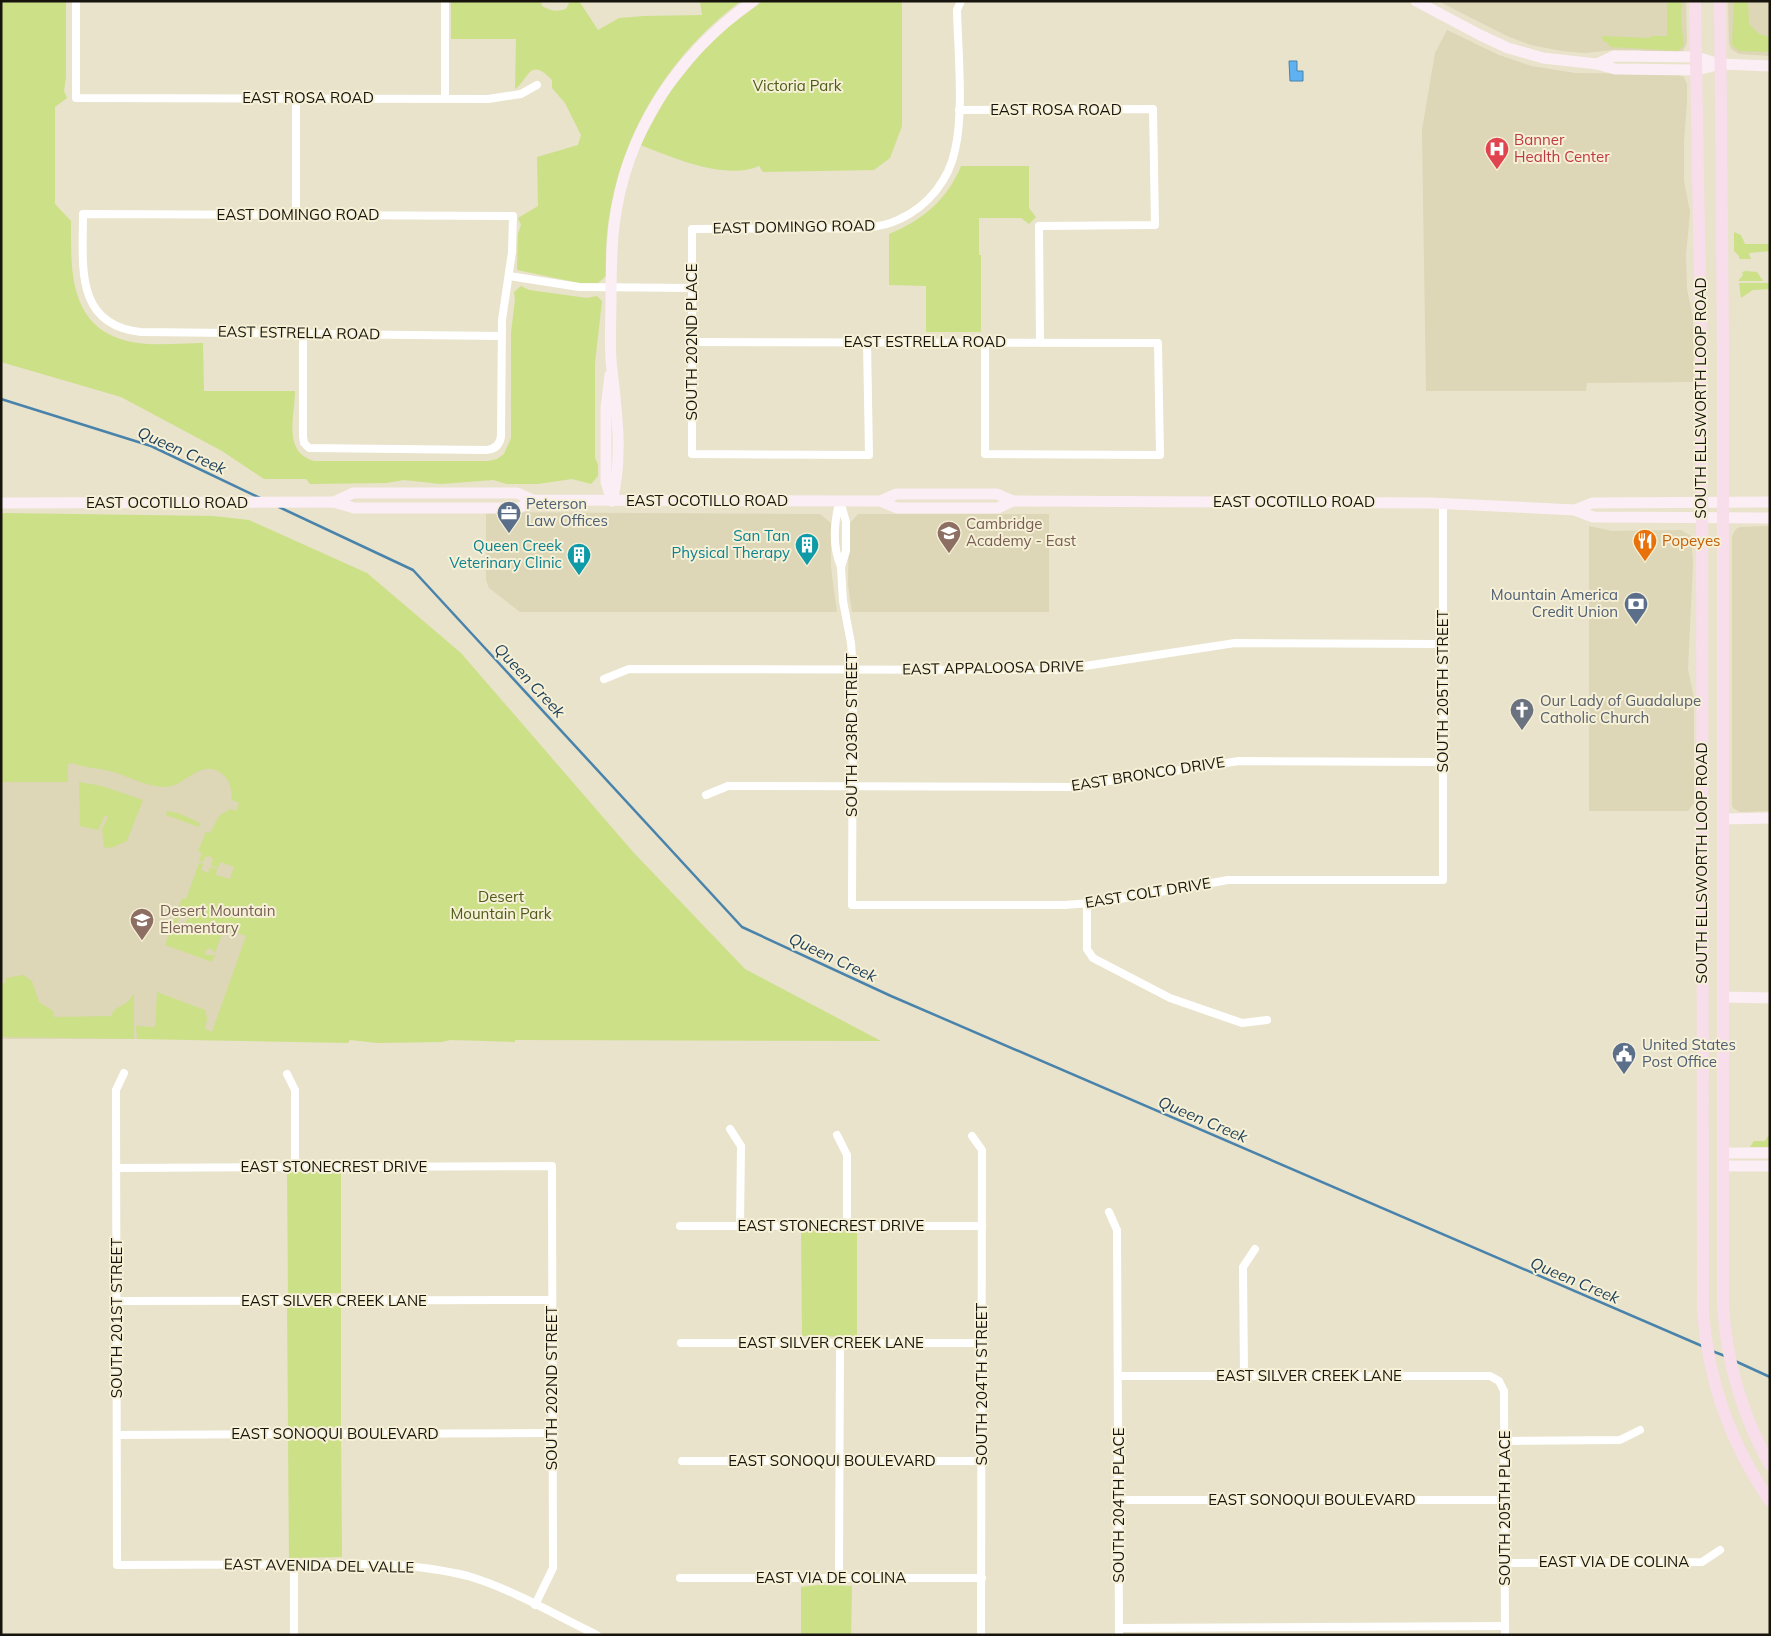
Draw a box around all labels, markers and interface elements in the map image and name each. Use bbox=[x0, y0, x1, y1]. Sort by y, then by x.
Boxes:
park label: Victoria Park bbox=[753, 76, 842, 95]
street label: EAST ROSA ROAD bbox=[242, 88, 374, 107]
street label: EAST ROSA ROAD bbox=[990, 100, 1122, 119]
place label: Banner Health Center bbox=[1514, 130, 1610, 166]
hospital icon: Banner Health Center bbox=[1484, 136, 1510, 170]
street label: EAST DOMINGO ROAD bbox=[217, 205, 379, 224]
street label: EAST DOMINGO ROAD bbox=[712, 216, 876, 237]
street label: SOUTH 202ND PLACE bbox=[682, 263, 701, 421]
street label: SOUTH ELLSWORTH LOOP ROAD bbox=[1691, 277, 1710, 519]
street label: EAST ESTRELLA ROAD bbox=[218, 322, 380, 343]
street label: EAST ESTRELLA ROAD bbox=[844, 332, 1006, 351]
water label: Queen Creek bbox=[135, 422, 230, 479]
street label: EAST OCOTILLO ROAD bbox=[626, 491, 788, 510]
street label: EAST OCOTILLO ROAD bbox=[1213, 492, 1375, 511]
street label: EAST OCOTILLO ROAD bbox=[86, 493, 248, 512]
place label: Peterson Law Offices bbox=[526, 494, 608, 530]
office icon: Peterson Law Offices bbox=[496, 500, 522, 534]
place label: Cambridge Academy - East bbox=[966, 514, 1076, 550]
school or university icon: Cambridge Academy - East bbox=[936, 520, 962, 554]
place label: San Tan Physical Therapy bbox=[672, 526, 790, 562]
restaurant icon: Popeyes bbox=[1632, 528, 1658, 562]
place label: Popeyes bbox=[1662, 531, 1721, 550]
building icon: San Tan Physical Therapy bbox=[794, 532, 820, 566]
place label: Queen Creek Veterinary Clinic bbox=[449, 536, 562, 572]
building icon: Queen Creek Veterinary Clinic bbox=[566, 542, 592, 576]
place label: Mountain America Credit Union bbox=[1491, 585, 1618, 621]
bank icon: Mountain America Credit Union bbox=[1623, 591, 1649, 625]
street label: SOUTH 205TH STREET bbox=[1433, 610, 1452, 772]
water label: Queen Creek bbox=[490, 638, 570, 722]
street label: SOUTH 203RD STREET bbox=[842, 653, 861, 817]
street label: EAST APPALOOSA DRIVE bbox=[902, 656, 1084, 679]
place label: Our Lady of Guadalupe Catholic Church bbox=[1540, 691, 1701, 727]
church icon: Our Lady of Guadalupe Catholic Church bbox=[1509, 697, 1535, 731]
street label: SOUTH ELLSWORTH LOOP ROAD bbox=[1692, 742, 1711, 984]
street label: EAST BRONCO DRIVE bbox=[1070, 752, 1226, 795]
street label: EAST COLT DRIVE bbox=[1084, 873, 1212, 912]
park label: Desert Mountain Park bbox=[451, 887, 552, 923]
place label: Desert Mountain Elementary bbox=[160, 901, 275, 937]
school or university icon: Desert Mountain Elementary bbox=[129, 907, 155, 941]
water label: Queen Creek bbox=[786, 928, 881, 986]
place label: United States Post Office bbox=[1642, 1035, 1736, 1071]
public building icon: United States Post Office bbox=[1611, 1041, 1637, 1075]
water label: Queen Creek bbox=[1155, 1091, 1251, 1147]
street label: EAST STONECREST DRIVE bbox=[241, 1157, 428, 1176]
street label: EAST STONECREST DRIVE bbox=[738, 1216, 925, 1235]
street label: SOUTH 201ST STREET bbox=[107, 1238, 126, 1398]
water label: Queen Creek bbox=[1527, 1252, 1623, 1308]
street label: EAST SILVER CREEK LANE bbox=[241, 1291, 427, 1310]
street label: SOUTH 204TH STREET bbox=[972, 1303, 991, 1465]
street label: SOUTH 202ND STREET bbox=[542, 1306, 561, 1470]
street label: EAST SILVER CREEK LANE bbox=[738, 1333, 924, 1352]
street label: EAST SILVER CREEK LANE bbox=[1216, 1366, 1402, 1385]
street label: EAST SONOQUI BOULEVARD bbox=[231, 1424, 439, 1443]
street label: SOUTH 204TH PLACE bbox=[1109, 1427, 1128, 1583]
street label: SOUTH 205TH PLACE bbox=[1495, 1430, 1514, 1586]
street label: EAST SONOQUI BOULEVARD bbox=[728, 1451, 936, 1470]
street label: EAST SONOQUI BOULEVARD bbox=[1208, 1490, 1416, 1509]
street label: EAST VIA DE COLINA bbox=[1539, 1552, 1689, 1571]
street label: EAST AVENIDA DEL VALLE bbox=[224, 1554, 414, 1577]
street label: EAST VIA DE COLINA bbox=[756, 1568, 906, 1587]

